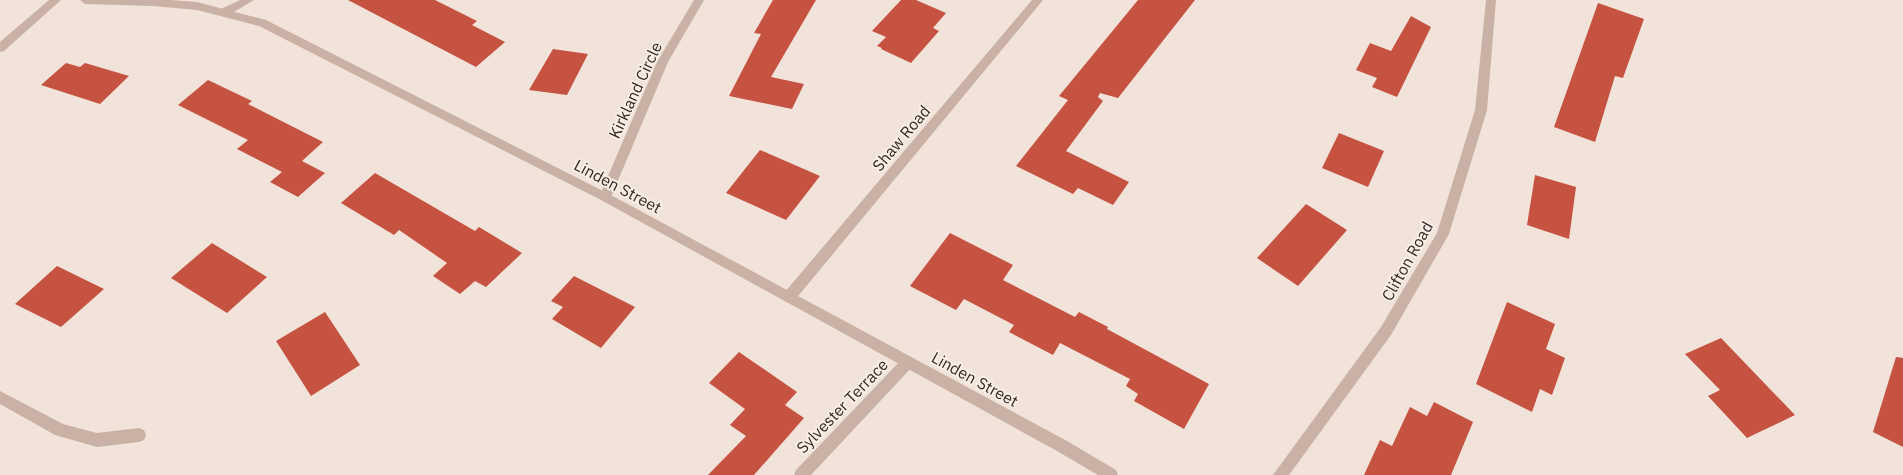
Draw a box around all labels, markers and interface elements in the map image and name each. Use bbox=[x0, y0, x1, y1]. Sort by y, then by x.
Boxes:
street label: Kirkland Circle bbox=[604, 38, 666, 142]
street label: Shaw Road bbox=[868, 101, 934, 175]
street label: Linden Street bbox=[571, 155, 665, 217]
street label: Clifton Road bbox=[1377, 218, 1437, 304]
street label: Linden Street bbox=[928, 347, 1022, 411]
street label: Sylvester Terrace bbox=[792, 354, 892, 457]

